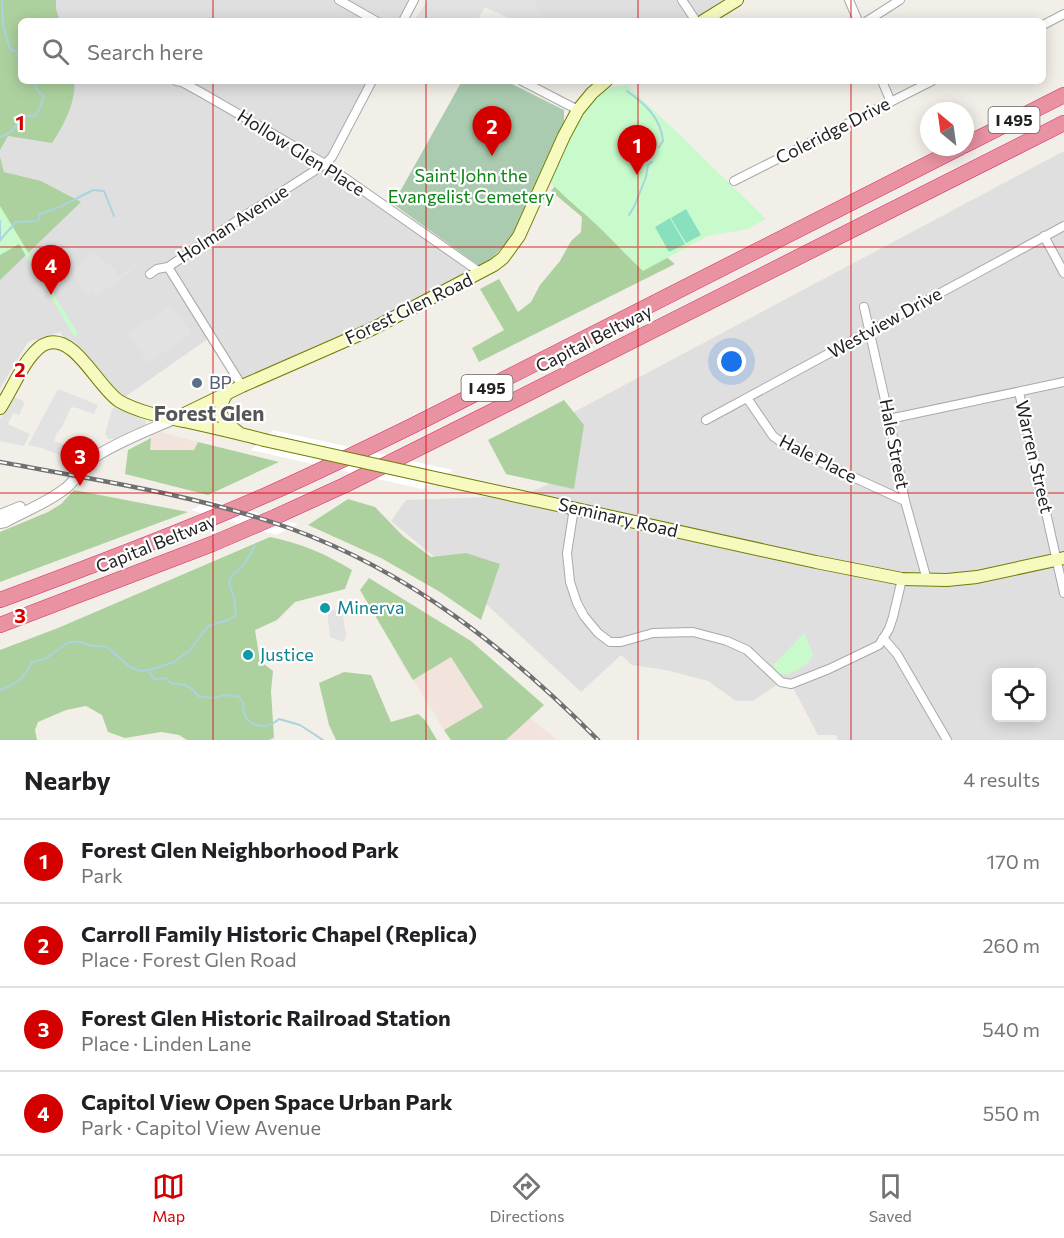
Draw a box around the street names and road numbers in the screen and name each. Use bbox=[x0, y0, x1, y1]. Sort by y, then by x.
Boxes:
street label: Coleridge Drive bbox=[772, 92, 893, 168]
street label: Hollow Glen Place bbox=[234, 104, 369, 200]
road number: I 495 bbox=[988, 107, 1040, 133]
street label: Holman Avenue bbox=[173, 179, 292, 267]
street label: Forest Glen Road bbox=[341, 268, 476, 348]
street label: Westview Drive bbox=[824, 282, 945, 362]
street label: Capital Beltway bbox=[532, 299, 655, 377]
road number: I 495 bbox=[462, 375, 512, 401]
street label: Hale Street bbox=[875, 397, 914, 491]
street label: Warren Street bbox=[1011, 398, 1059, 515]
street label: Hale Place bbox=[776, 429, 861, 487]
street label: Seminary Road bbox=[556, 493, 680, 541]
street label: Capital Beltway bbox=[92, 509, 219, 577]

